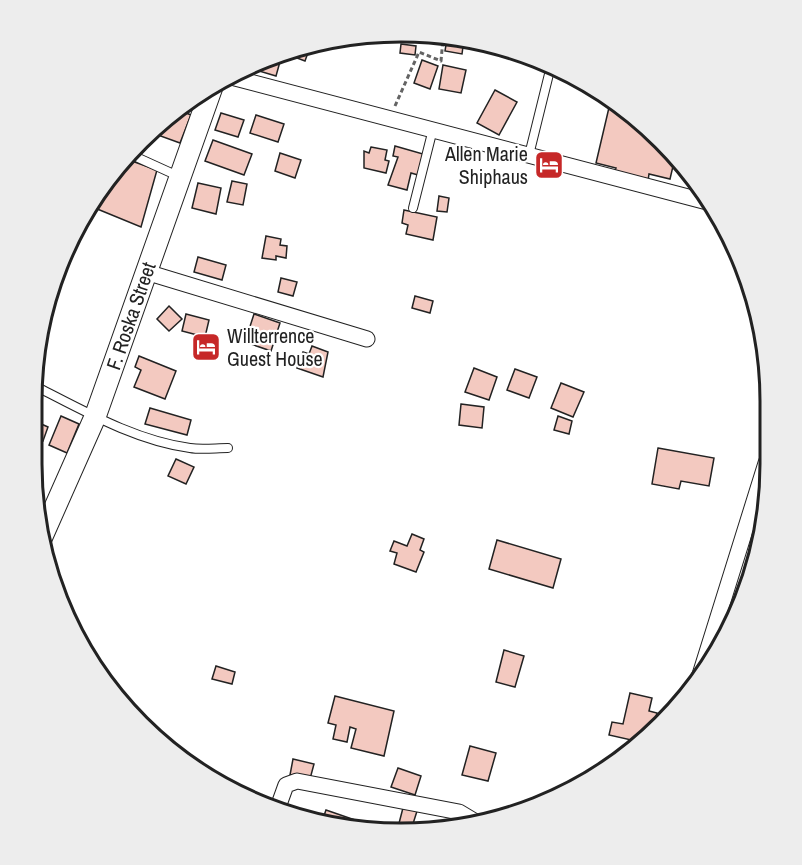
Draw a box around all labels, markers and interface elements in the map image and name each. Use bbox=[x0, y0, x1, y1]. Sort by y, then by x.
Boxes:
place label: Allen Marie Shiphaus bbox=[444, 140, 528, 190]
hotel icon: Allen Marie Shiphaus bbox=[533, 149, 565, 181]
street label: F. Roska Street bbox=[100, 258, 162, 373]
place label: Willterrence Guest House bbox=[227, 322, 323, 372]
hotel icon: Willterrence Guest House bbox=[190, 331, 222, 363]

